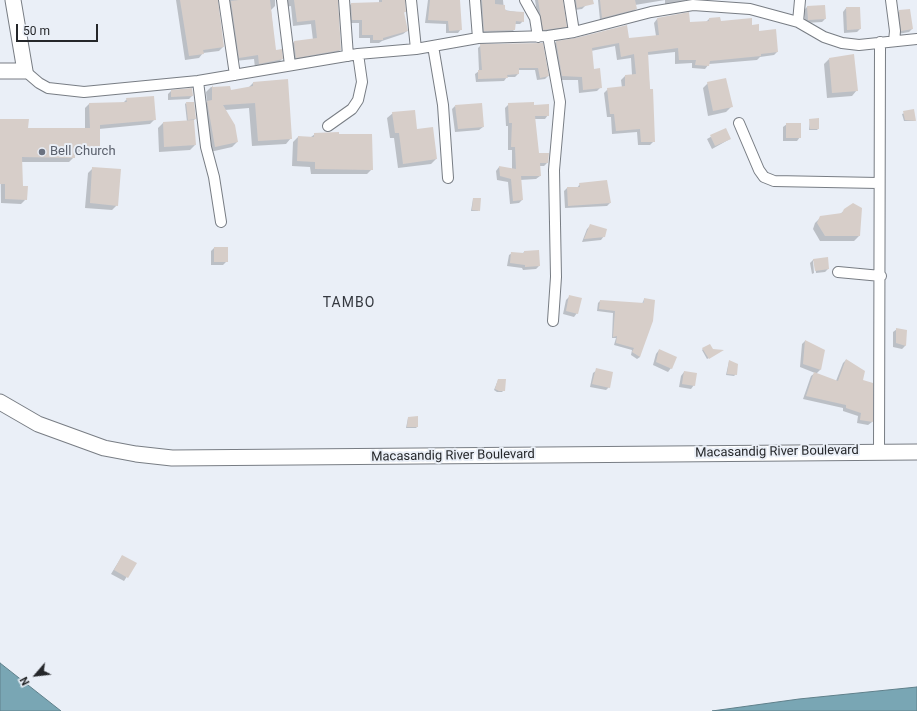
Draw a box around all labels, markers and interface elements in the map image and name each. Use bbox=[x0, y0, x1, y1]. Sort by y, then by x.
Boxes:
scale bar bbox=[18, 16, 100, 42]
text: 50 m bbox=[23, 24, 50, 38]
place label: Bell Church bbox=[50, 144, 116, 160]
marker: Bell Church bbox=[37, 147, 47, 157]
district label: TAMBO bbox=[323, 295, 375, 311]
street label: Macasandig River Boulevard bbox=[695, 443, 859, 461]
street label: Macasandig River Boulevard bbox=[371, 447, 535, 465]
north arrow bbox=[16, 655, 56, 695]
text: N bbox=[17, 674, 33, 687]

